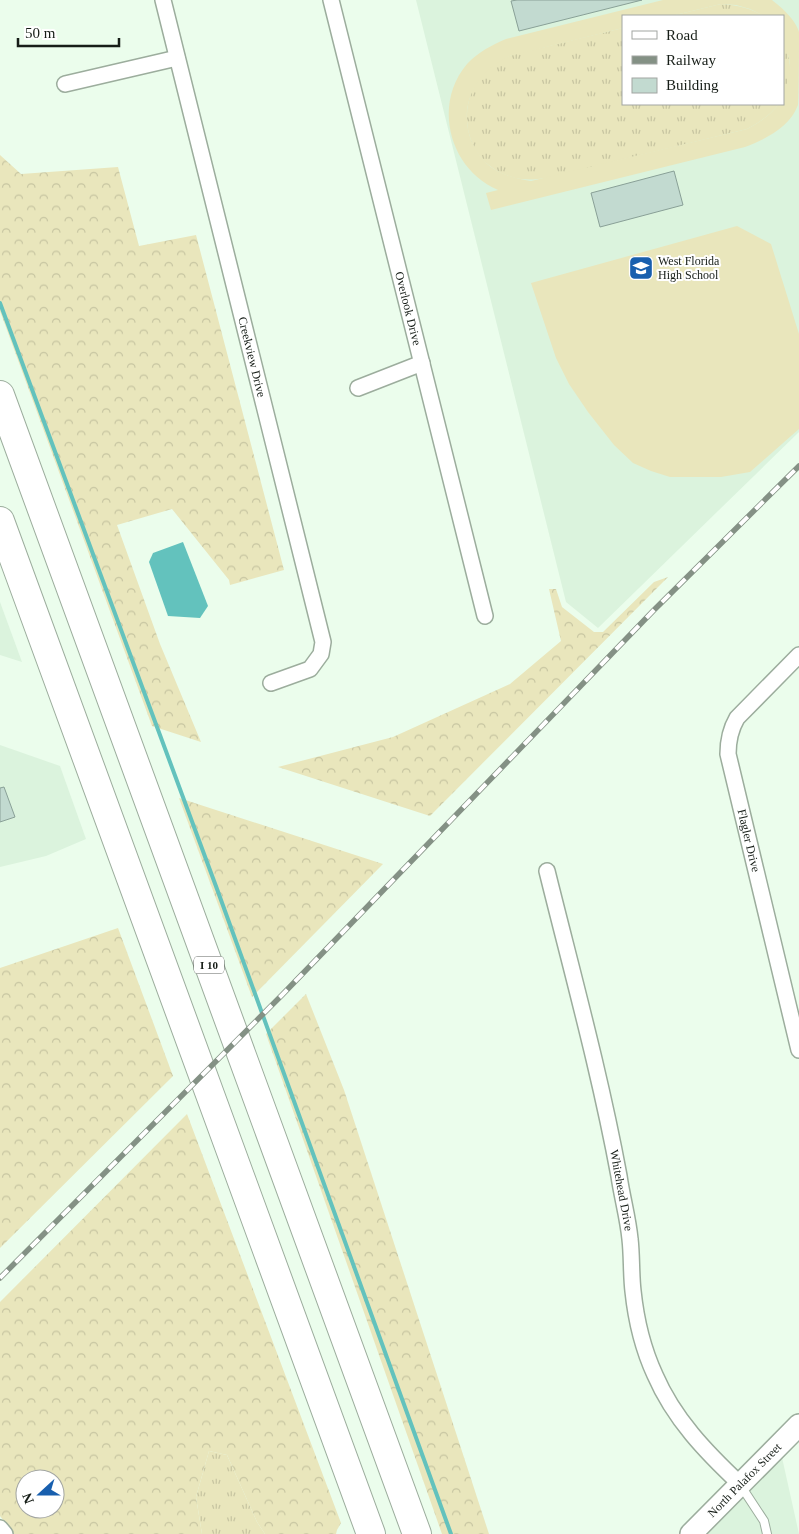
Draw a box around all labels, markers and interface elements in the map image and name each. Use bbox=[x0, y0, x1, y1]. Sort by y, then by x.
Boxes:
scale bar bbox=[18, 15, 119, 47]
legend bbox=[622, 15, 784, 105]
text: 50 m bbox=[25, 25, 56, 41]
text: Road bbox=[666, 27, 698, 43]
text: Railway bbox=[666, 52, 716, 68]
text: Building bbox=[666, 77, 719, 93]
place label: West Florida High School bbox=[658, 254, 720, 282]
school or university icon: West Florida High School bbox=[628, 255, 654, 281]
street label: Overlook Drive bbox=[392, 270, 424, 347]
street label: Creekview Drive bbox=[235, 315, 269, 399]
street label: Flagler Drive bbox=[734, 808, 763, 873]
road number: I 10 bbox=[194, 956, 224, 974]
street label: Whitehead Drive bbox=[607, 1149, 636, 1232]
street label: North Palafox Street bbox=[705, 1440, 785, 1520]
north arrow bbox=[15, 1469, 65, 1519]
text: N bbox=[20, 1491, 37, 1506]

